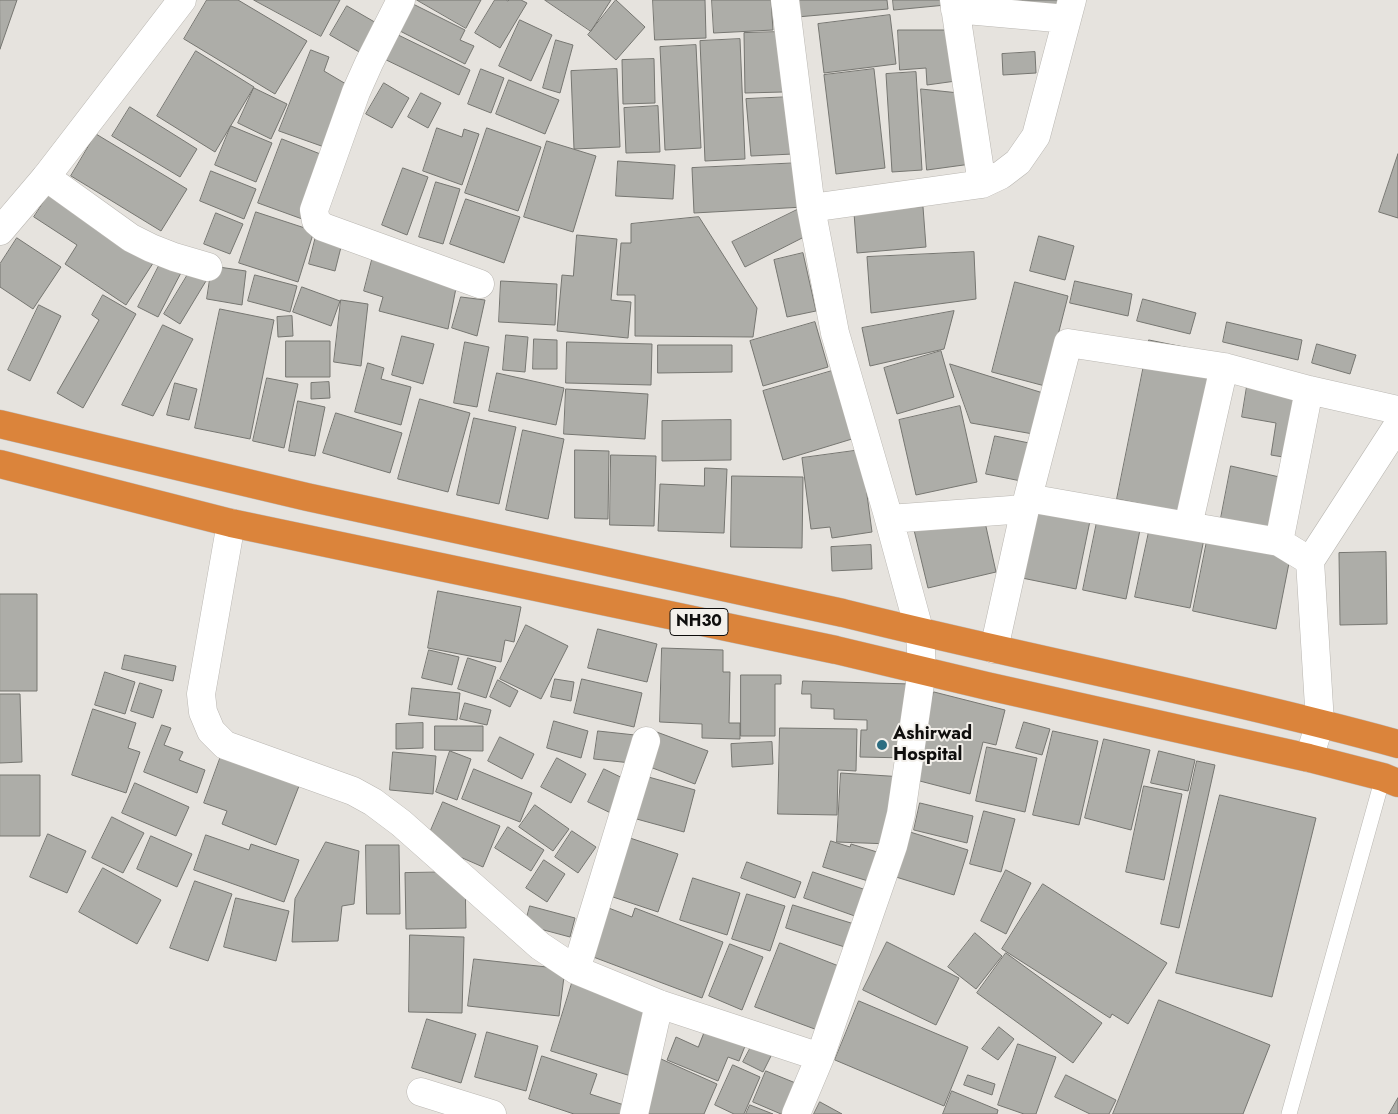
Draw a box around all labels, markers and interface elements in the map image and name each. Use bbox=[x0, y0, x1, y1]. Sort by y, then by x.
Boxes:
road number: NH30 bbox=[670, 608, 728, 636]
place label: Ashirwad Hospital bbox=[893, 724, 972, 766]
marker: Ashirwad Hospital bbox=[875, 738, 889, 752]

